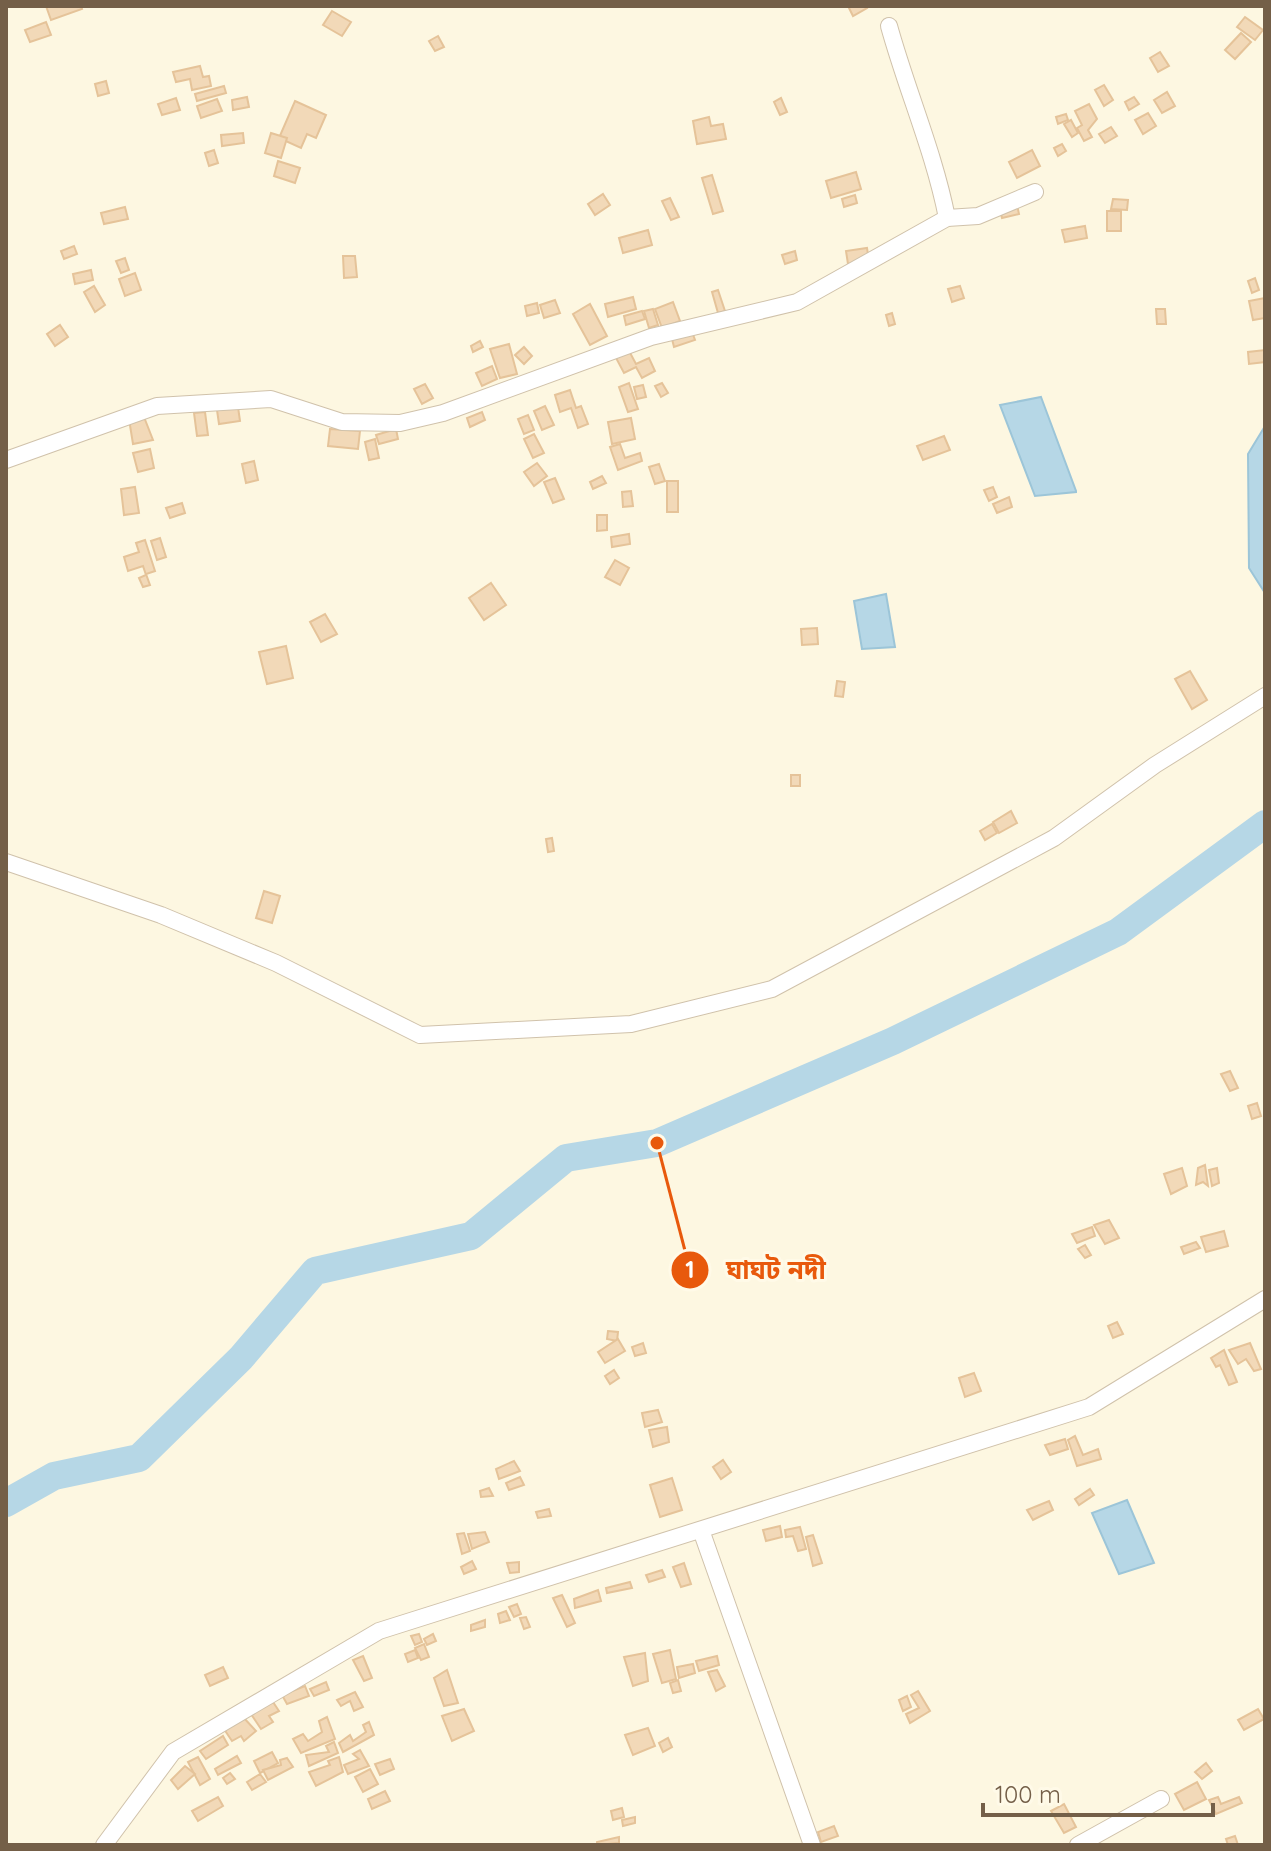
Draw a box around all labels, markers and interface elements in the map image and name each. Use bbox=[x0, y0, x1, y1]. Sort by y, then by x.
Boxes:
callout: ঘাঘট নদী bbox=[670, 1245, 842, 1295]
text: ঘাঘট নদী bbox=[725, 1253, 827, 1286]
text: 1 bbox=[685, 1254, 695, 1284]
scale bar bbox=[983, 1767, 1213, 1817]
text: 100 m bbox=[995, 1779, 1061, 1809]

